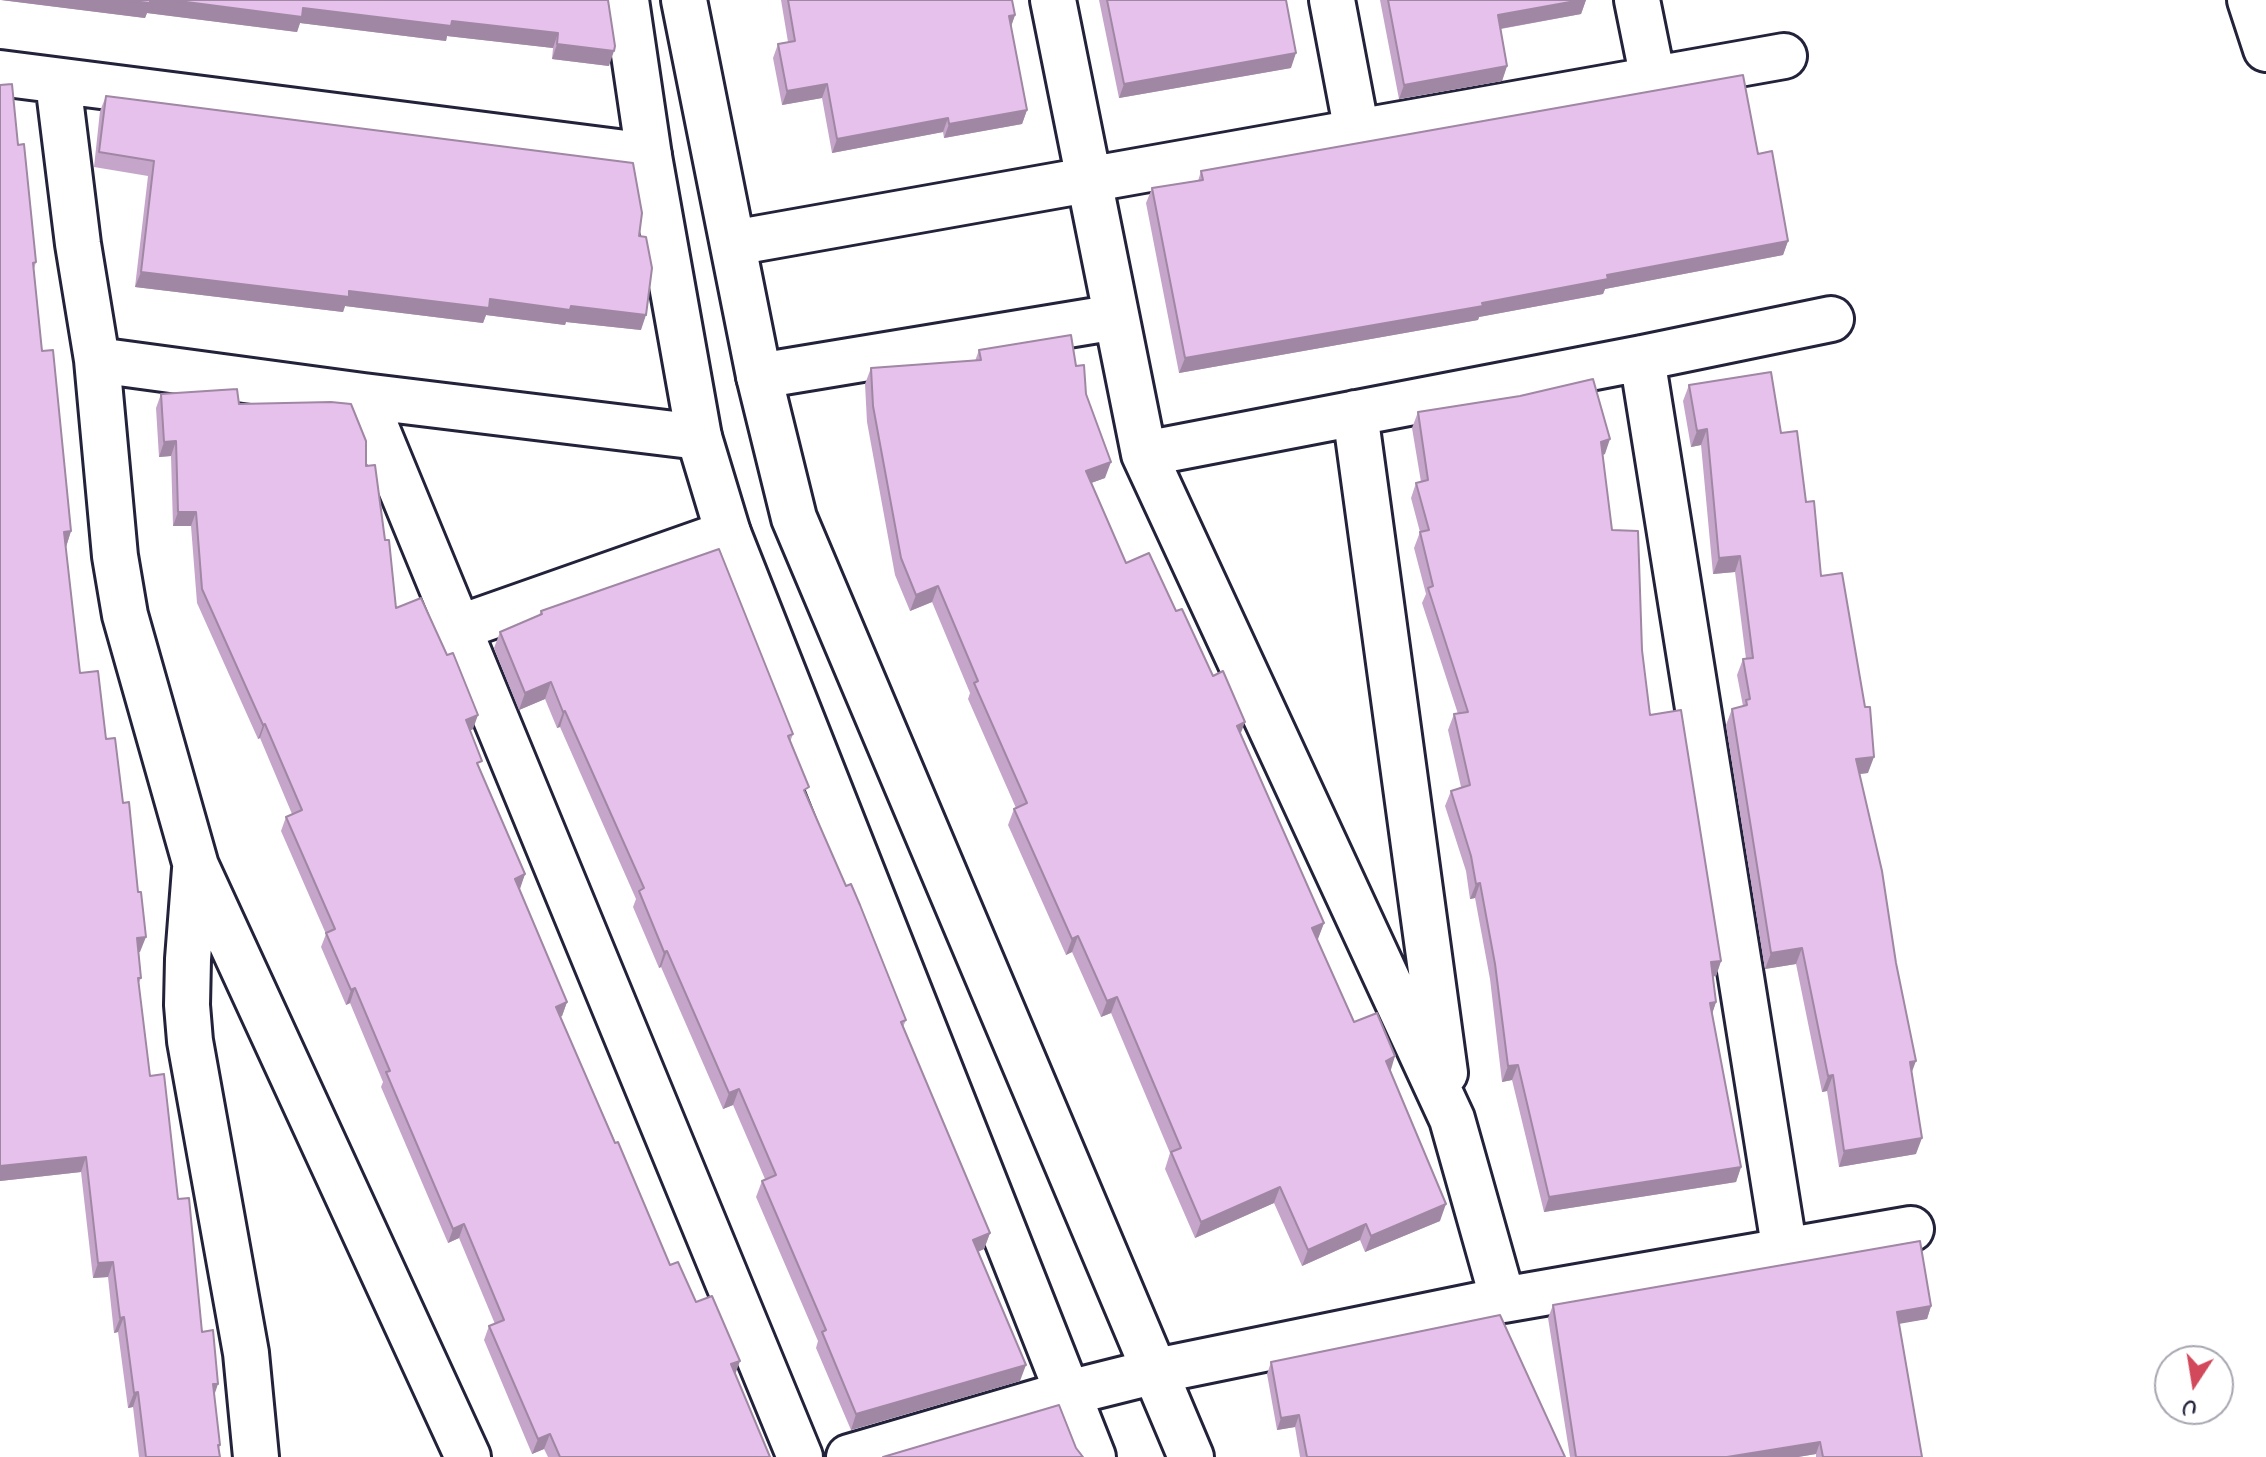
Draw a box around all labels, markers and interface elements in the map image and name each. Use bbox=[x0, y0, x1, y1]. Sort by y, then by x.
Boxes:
north arrow bbox=[2154, 1345, 2234, 1425]
text: U bbox=[2180, 1391, 2199, 1422]

